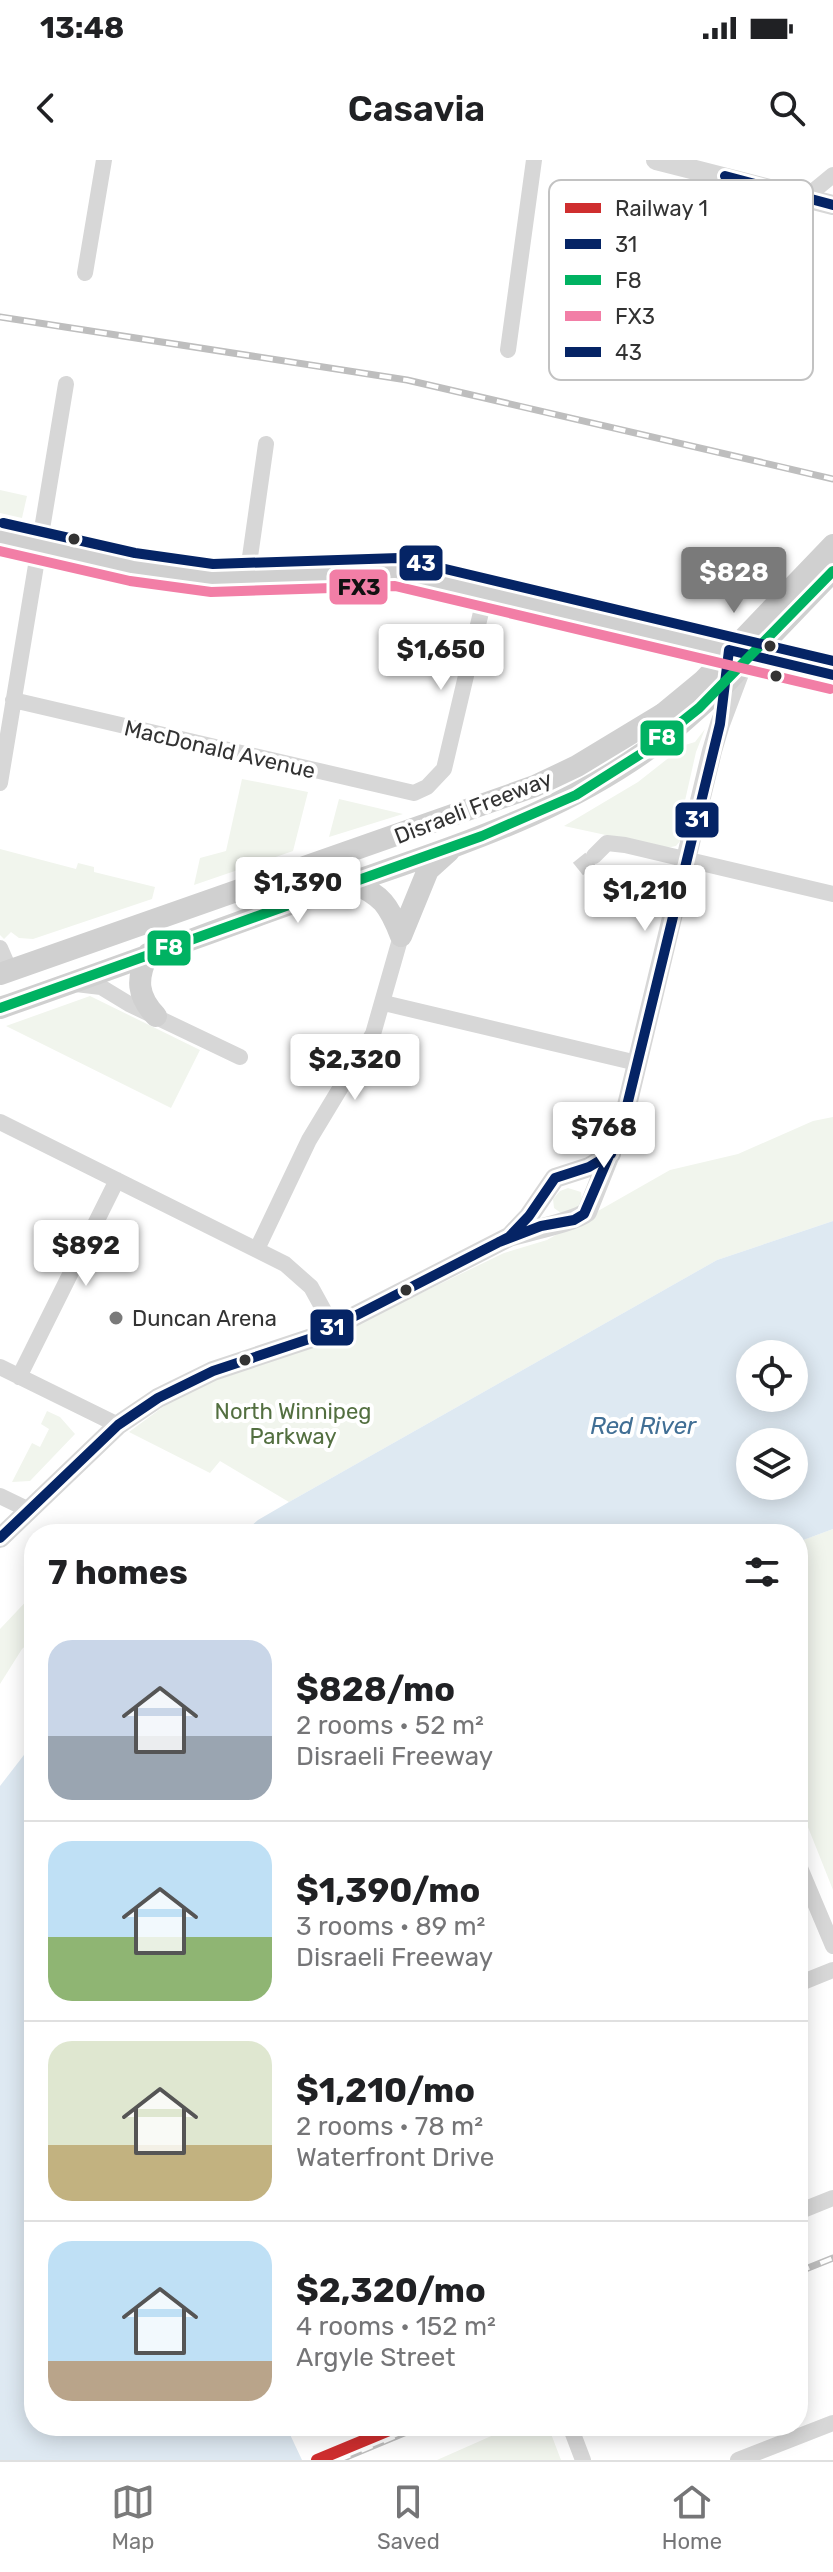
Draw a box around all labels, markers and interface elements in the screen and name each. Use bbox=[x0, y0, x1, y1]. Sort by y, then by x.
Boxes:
text: 13:48 bbox=[40, 10, 124, 46]
icon: back bbox=[24, 86, 68, 130]
icon: search bbox=[765, 86, 809, 130]
text: Casavia bbox=[348, 87, 485, 130]
legend bbox=[549, 180, 813, 380]
text: Railway 1 bbox=[615, 195, 708, 222]
text: 31 bbox=[615, 231, 637, 258]
text: F8 bbox=[615, 267, 642, 294]
text: FX3 bbox=[615, 303, 655, 330]
text: 43 bbox=[615, 339, 642, 366]
unlabelled marker bbox=[66, 531, 82, 547]
line badge: 43 bbox=[398, 544, 444, 582]
pin: $828 bbox=[687, 547, 781, 615]
text: 43 bbox=[406, 550, 436, 577]
text: $828 bbox=[699, 557, 769, 588]
line badge: FX3 bbox=[328, 568, 389, 606]
text: FX3 bbox=[337, 574, 381, 601]
pin: $1,650 bbox=[376, 624, 506, 692]
text: $1,650 bbox=[397, 634, 485, 665]
unlabelled marker bbox=[762, 638, 778, 654]
unlabelled marker bbox=[768, 668, 784, 684]
street label: MacDonald Avenue bbox=[122, 714, 318, 785]
line badge: F8 bbox=[639, 719, 685, 757]
text: F8 bbox=[648, 724, 676, 751]
street label: Disraeli Freeway bbox=[390, 765, 556, 850]
line badge: 31 bbox=[674, 801, 720, 839]
text: 31 bbox=[684, 806, 710, 833]
pin: $1,390 bbox=[233, 857, 363, 925]
pin: $1,210 bbox=[580, 865, 710, 933]
text: $1,390 bbox=[254, 867, 343, 898]
text: $1,210 bbox=[602, 875, 688, 906]
line badge: F8 bbox=[146, 929, 192, 967]
text: F8 bbox=[155, 934, 183, 961]
pin: $2,320 bbox=[290, 1034, 420, 1102]
text: $2,320 bbox=[308, 1044, 402, 1075]
pin: $768 bbox=[557, 1102, 651, 1170]
text: $768 bbox=[571, 1112, 637, 1143]
pin: $892 bbox=[39, 1220, 133, 1288]
text: $892 bbox=[52, 1230, 120, 1261]
unlabelled marker bbox=[398, 1282, 414, 1298]
place label: Duncan Arena bbox=[132, 1305, 277, 1332]
line badge: 31 bbox=[309, 1308, 355, 1347]
marker: Duncan Arena bbox=[107, 1309, 125, 1327]
text: 31 bbox=[319, 1314, 345, 1341]
map controls bbox=[736, 1340, 808, 1500]
button: locate bbox=[736, 1340, 808, 1412]
unlabelled marker bbox=[237, 1352, 253, 1368]
park label: North Winnipeg Parkway bbox=[215, 1398, 371, 1450]
water label: Red River bbox=[590, 1412, 697, 1440]
button: layers bbox=[736, 1428, 808, 1500]
icon: filters bbox=[740, 1550, 784, 1594]
text: 7 homes bbox=[48, 1552, 188, 1593]
text: $828/mo bbox=[296, 1669, 455, 1710]
icon: home bbox=[112, 1672, 208, 1768]
text: 2 rooms · 52 m² bbox=[296, 1710, 484, 1741]
text: Disraeli Freeway bbox=[296, 1741, 493, 1772]
text: $1,390/mo bbox=[296, 1870, 480, 1911]
icon: home bbox=[112, 1873, 208, 1969]
text: 3 rooms · 89 m² bbox=[296, 1911, 485, 1942]
text: Disraeli Freeway bbox=[296, 1942, 493, 1973]
text: $1,210/mo bbox=[296, 2070, 475, 2111]
icon: home bbox=[112, 2073, 208, 2169]
text: 2 rooms · 78 m² bbox=[296, 2111, 483, 2142]
text: Waterfront Drive bbox=[296, 2142, 494, 2173]
text: $2,320/mo bbox=[296, 2270, 486, 2311]
icon: home bbox=[112, 2273, 208, 2369]
text: 4 rooms · 152 m² bbox=[296, 2311, 496, 2342]
text: Argyle Street bbox=[296, 2342, 455, 2373]
tab: Map bbox=[111, 2480, 155, 2555]
tab: Saved bbox=[377, 2480, 440, 2555]
tab: Home bbox=[662, 2480, 722, 2555]

